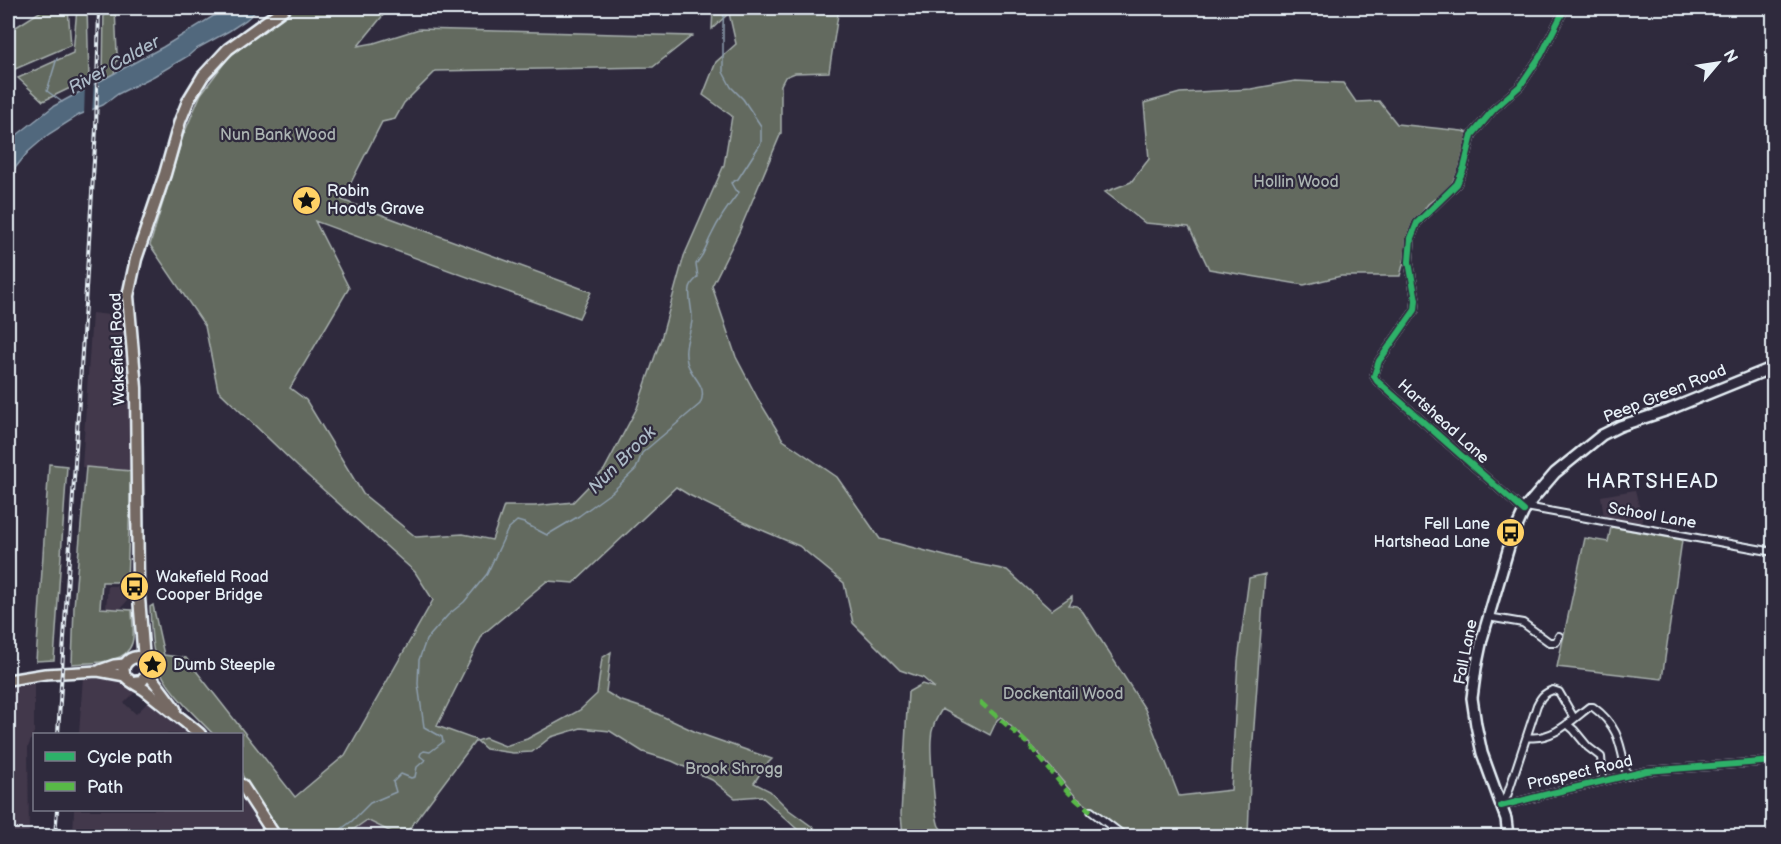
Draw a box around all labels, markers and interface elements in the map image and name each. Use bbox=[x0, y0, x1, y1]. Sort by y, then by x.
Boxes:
water label: River Calder bbox=[65, 31, 165, 99]
north arrow bbox=[1688, 33, 1748, 93]
text: N bbox=[1719, 47, 1741, 66]
park label: Nun Bank Wood bbox=[220, 126, 336, 145]
park label: Hollin Wood bbox=[1253, 173, 1339, 192]
place label: Robin Hood's Grave bbox=[327, 182, 425, 219]
place icon: Robin Hood's Grave bbox=[290, 184, 322, 216]
street label: Wakefield Road bbox=[107, 292, 129, 406]
street label: Peep Green Road bbox=[1601, 361, 1729, 427]
street label: Hartshead Lane bbox=[1393, 376, 1493, 468]
water label: Nun Brook bbox=[584, 421, 661, 498]
district label: HARTSHEAD bbox=[1586, 470, 1720, 494]
street label: School Lane bbox=[1606, 499, 1698, 533]
place label: Fell Lane Hartshead Lane bbox=[1373, 515, 1491, 552]
bus stop icon: Fell Lane Hartshead Lane bbox=[1495, 517, 1527, 549]
place label: Wakefield Road Cooper Bridge bbox=[156, 568, 269, 605]
bus stop icon: Wakefield Road Cooper Bridge bbox=[119, 570, 151, 602]
street label: Fall Lane bbox=[1450, 617, 1482, 686]
place icon: Dumb Steeple bbox=[136, 649, 168, 681]
place label: Dumb Steeple bbox=[173, 656, 276, 675]
park label: Dockentail Wood bbox=[1003, 685, 1123, 704]
legend bbox=[33, 733, 243, 811]
text: Cycle path bbox=[87, 747, 173, 768]
street label: Prospect Road bbox=[1525, 752, 1635, 794]
park label: Brook Shrogg bbox=[685, 760, 783, 779]
text: Path bbox=[87, 777, 123, 798]

